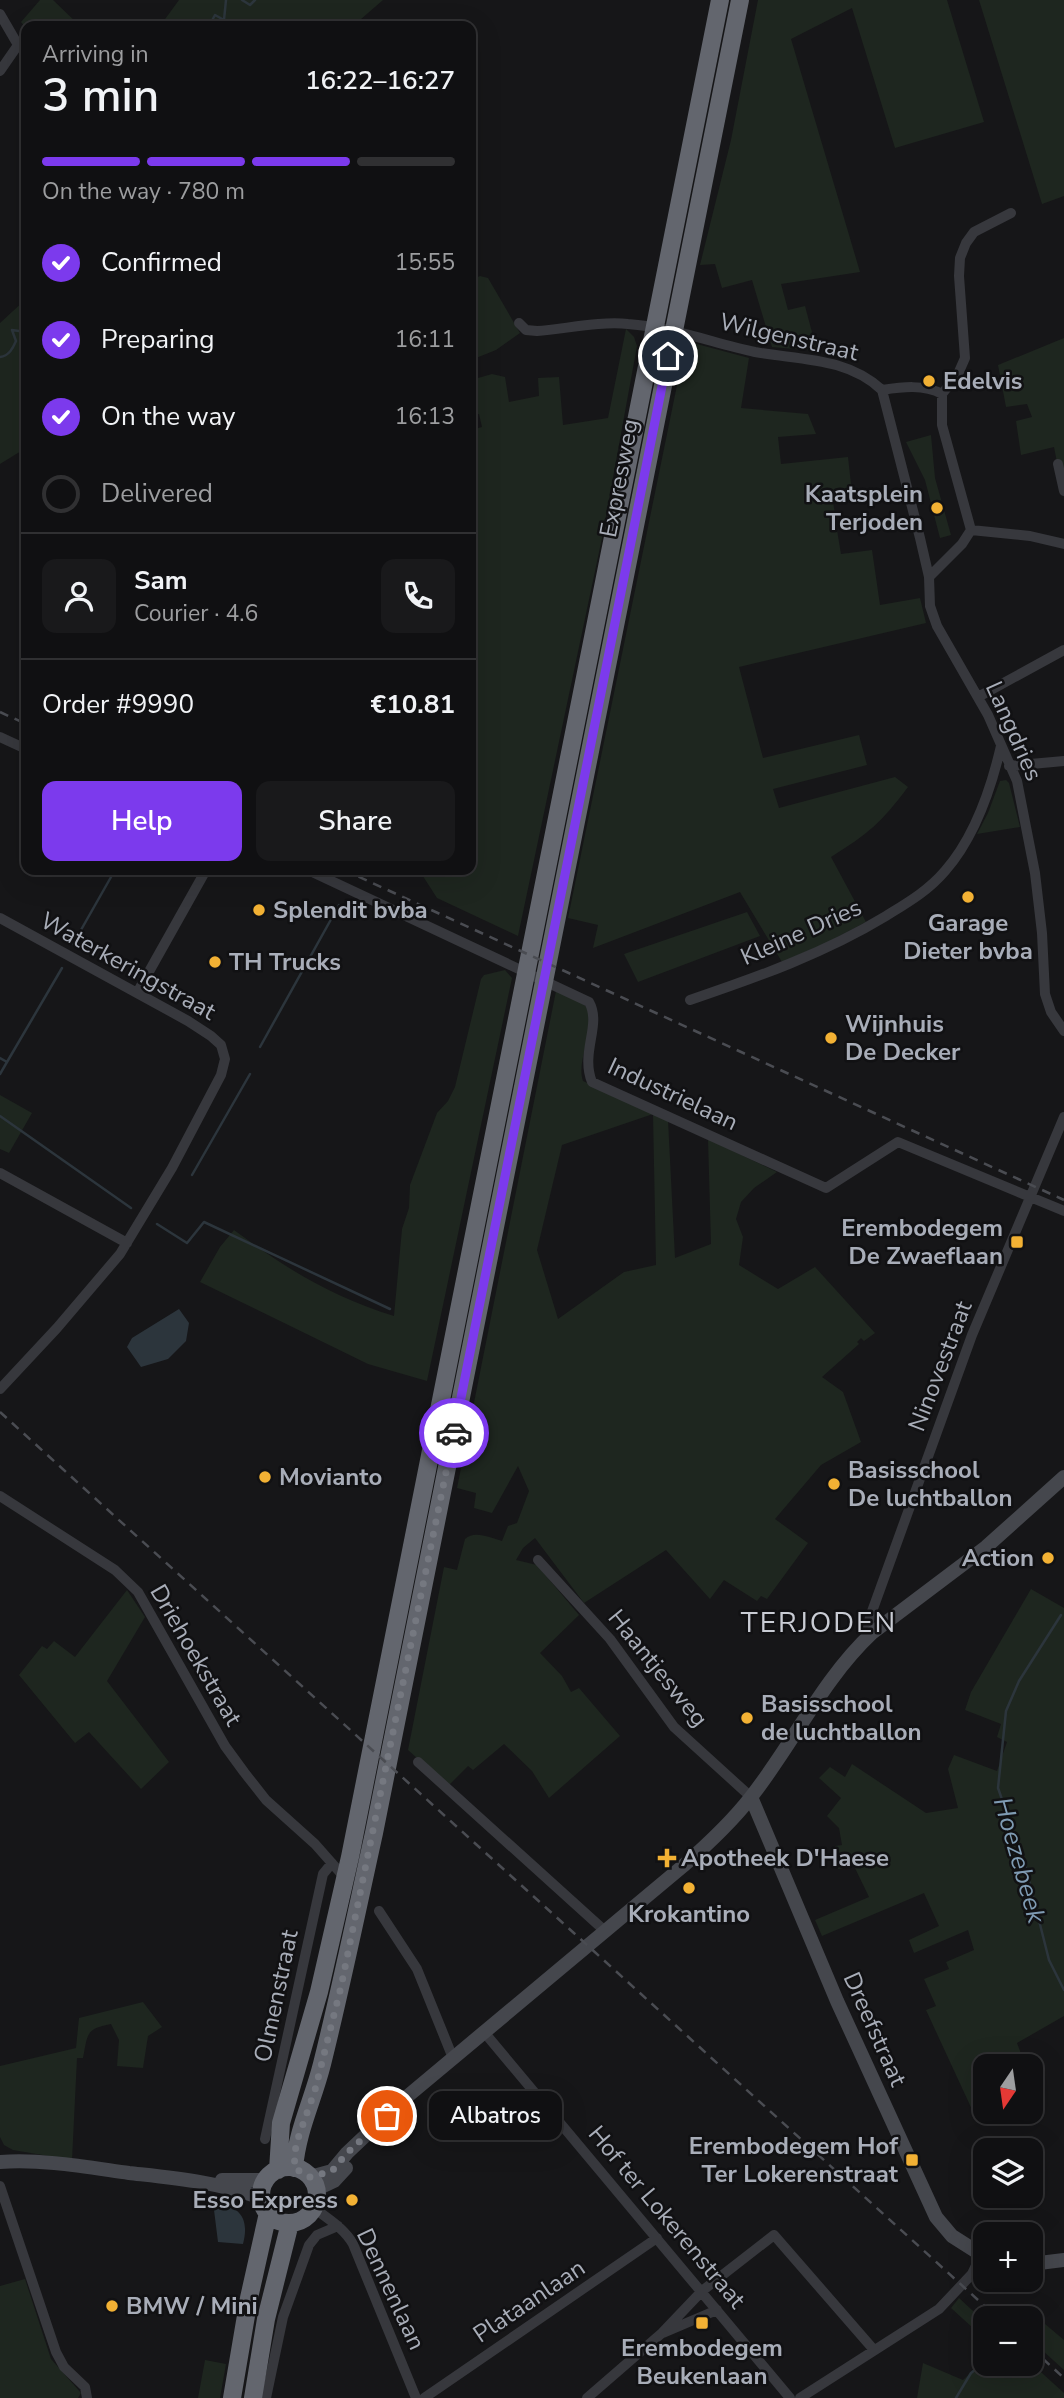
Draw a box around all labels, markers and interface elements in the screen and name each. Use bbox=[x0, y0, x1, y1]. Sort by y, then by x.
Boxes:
text: Arriving in bbox=[42, 39, 149, 70]
text: 16:22–16:27 bbox=[305, 63, 455, 98]
text: 3 min bbox=[42, 64, 159, 127]
text: On the way · 780 m bbox=[42, 176, 245, 207]
icon: check bbox=[42, 244, 80, 282]
text: Confirmed bbox=[101, 245, 222, 280]
text: 15:55 bbox=[395, 247, 455, 278]
street label: Wilgenstraat bbox=[716, 305, 862, 369]
icon: check bbox=[42, 321, 80, 359]
text: Preparing bbox=[101, 322, 214, 357]
text: 16:11 bbox=[395, 324, 455, 355]
pin bbox=[638, 326, 698, 386]
icon: home bbox=[649, 337, 687, 375]
place label: Edelvis bbox=[943, 365, 1023, 397]
marker: Edelvis bbox=[921, 373, 937, 389]
icon: check bbox=[42, 398, 80, 436]
text: On the way bbox=[101, 399, 235, 434]
text: 16:13 bbox=[395, 401, 455, 432]
street label: Expresweg bbox=[592, 416, 646, 540]
text: Delivered bbox=[101, 476, 213, 511]
place label: Kaatsplein Terjoden bbox=[805, 478, 923, 538]
marker: Kaatsplein Terjoden bbox=[929, 500, 945, 516]
button: person bbox=[42, 559, 116, 633]
button: phone bbox=[381, 559, 455, 633]
text: Sam bbox=[134, 563, 187, 598]
text: Courier · 4.6 bbox=[134, 598, 258, 629]
street label: Langdries bbox=[978, 676, 1050, 786]
text: Order #9990 bbox=[42, 687, 194, 722]
text: €10.81 bbox=[371, 687, 455, 722]
button: Help bbox=[42, 781, 242, 861]
button: Share bbox=[256, 781, 455, 861]
marker: Garage Dieter bvba bbox=[960, 889, 976, 905]
street label: Kleine Dries bbox=[735, 891, 867, 973]
place label: Splendit bvba bbox=[273, 894, 428, 926]
marker: Splendit bvba bbox=[251, 902, 267, 918]
street label: Waterkeringstraat bbox=[35, 905, 222, 1028]
place label: Garage Dieter bvba bbox=[903, 907, 1033, 967]
place label: TH Trucks bbox=[229, 946, 341, 978]
marker: TH Trucks bbox=[207, 954, 223, 970]
place label: Wijnhuis De Decker bbox=[845, 1008, 961, 1068]
marker: Wijnhuis De Decker bbox=[823, 1030, 839, 1046]
street label: Industrielaan bbox=[603, 1050, 743, 1138]
place label: Erembodegem De Zwaeflaan bbox=[841, 1212, 1003, 1272]
marker: Erembodegem De Zwaeflaan bbox=[1009, 1234, 1025, 1250]
street label: Ninovestraat bbox=[900, 1296, 980, 1436]
courier bbox=[419, 1398, 489, 1468]
icon: car bbox=[435, 1414, 473, 1452]
place label: Basisschool De luchtballon bbox=[848, 1454, 1013, 1514]
place label: Movianto bbox=[279, 1461, 382, 1493]
marker: Movianto bbox=[257, 1469, 273, 1485]
marker: Basisschool De luchtballon bbox=[826, 1476, 842, 1492]
place label: Action bbox=[962, 1542, 1034, 1574]
marker: Action bbox=[1040, 1550, 1056, 1566]
street label: Driehoekstraat bbox=[143, 1578, 250, 1732]
street label: Haantjesweg bbox=[601, 1603, 715, 1733]
district label: TERJODEN bbox=[741, 1604, 897, 1642]
place label: Basisschool de luchtballon bbox=[761, 1688, 922, 1748]
marker: Basisschool de luchtballon bbox=[739, 1710, 755, 1726]
water label: Hoezebeek bbox=[985, 1793, 1054, 1928]
place label: Apotheek D'Haese bbox=[681, 1842, 889, 1874]
marker: Apotheek D'Haese bbox=[659, 1850, 675, 1866]
marker: Krokantino bbox=[681, 1880, 697, 1896]
place label: Krokantino bbox=[628, 1898, 750, 1930]
street label: Olmenstraat bbox=[246, 1926, 306, 2065]
street label: Dreefstraat bbox=[836, 1967, 915, 2092]
north arrow bbox=[973, 2054, 1043, 2124]
map controls bbox=[973, 2054, 1043, 2376]
pin bbox=[357, 2086, 417, 2146]
callout: Albatros bbox=[429, 2092, 562, 2140]
icon: bag bbox=[368, 2097, 406, 2135]
text: Albatros bbox=[450, 2100, 541, 2131]
street label: Hof ter Lokerenstraat bbox=[581, 2119, 753, 2316]
place label: Erembodegem Hof Ter Lokerenstraat bbox=[689, 2130, 899, 2190]
button: layers bbox=[973, 2138, 1043, 2208]
marker: Erembodegem Hof Ter Lokerenstraat bbox=[904, 2152, 920, 2168]
place label: Esso Express bbox=[193, 2184, 338, 2216]
marker: Esso Express bbox=[344, 2192, 360, 2208]
button: + bbox=[973, 2222, 1043, 2292]
street label: Dennenlaan bbox=[349, 2223, 433, 2355]
street label: Plataanlaan bbox=[467, 2252, 591, 2350]
place label: BMW / Mini bbox=[126, 2290, 258, 2322]
marker: BMW / Mini bbox=[104, 2298, 120, 2314]
button: − bbox=[973, 2306, 1043, 2376]
marker: Erembodegem Beukenlaan bbox=[694, 2315, 710, 2331]
place label: Erembodegem Beukenlaan bbox=[621, 2332, 783, 2392]

